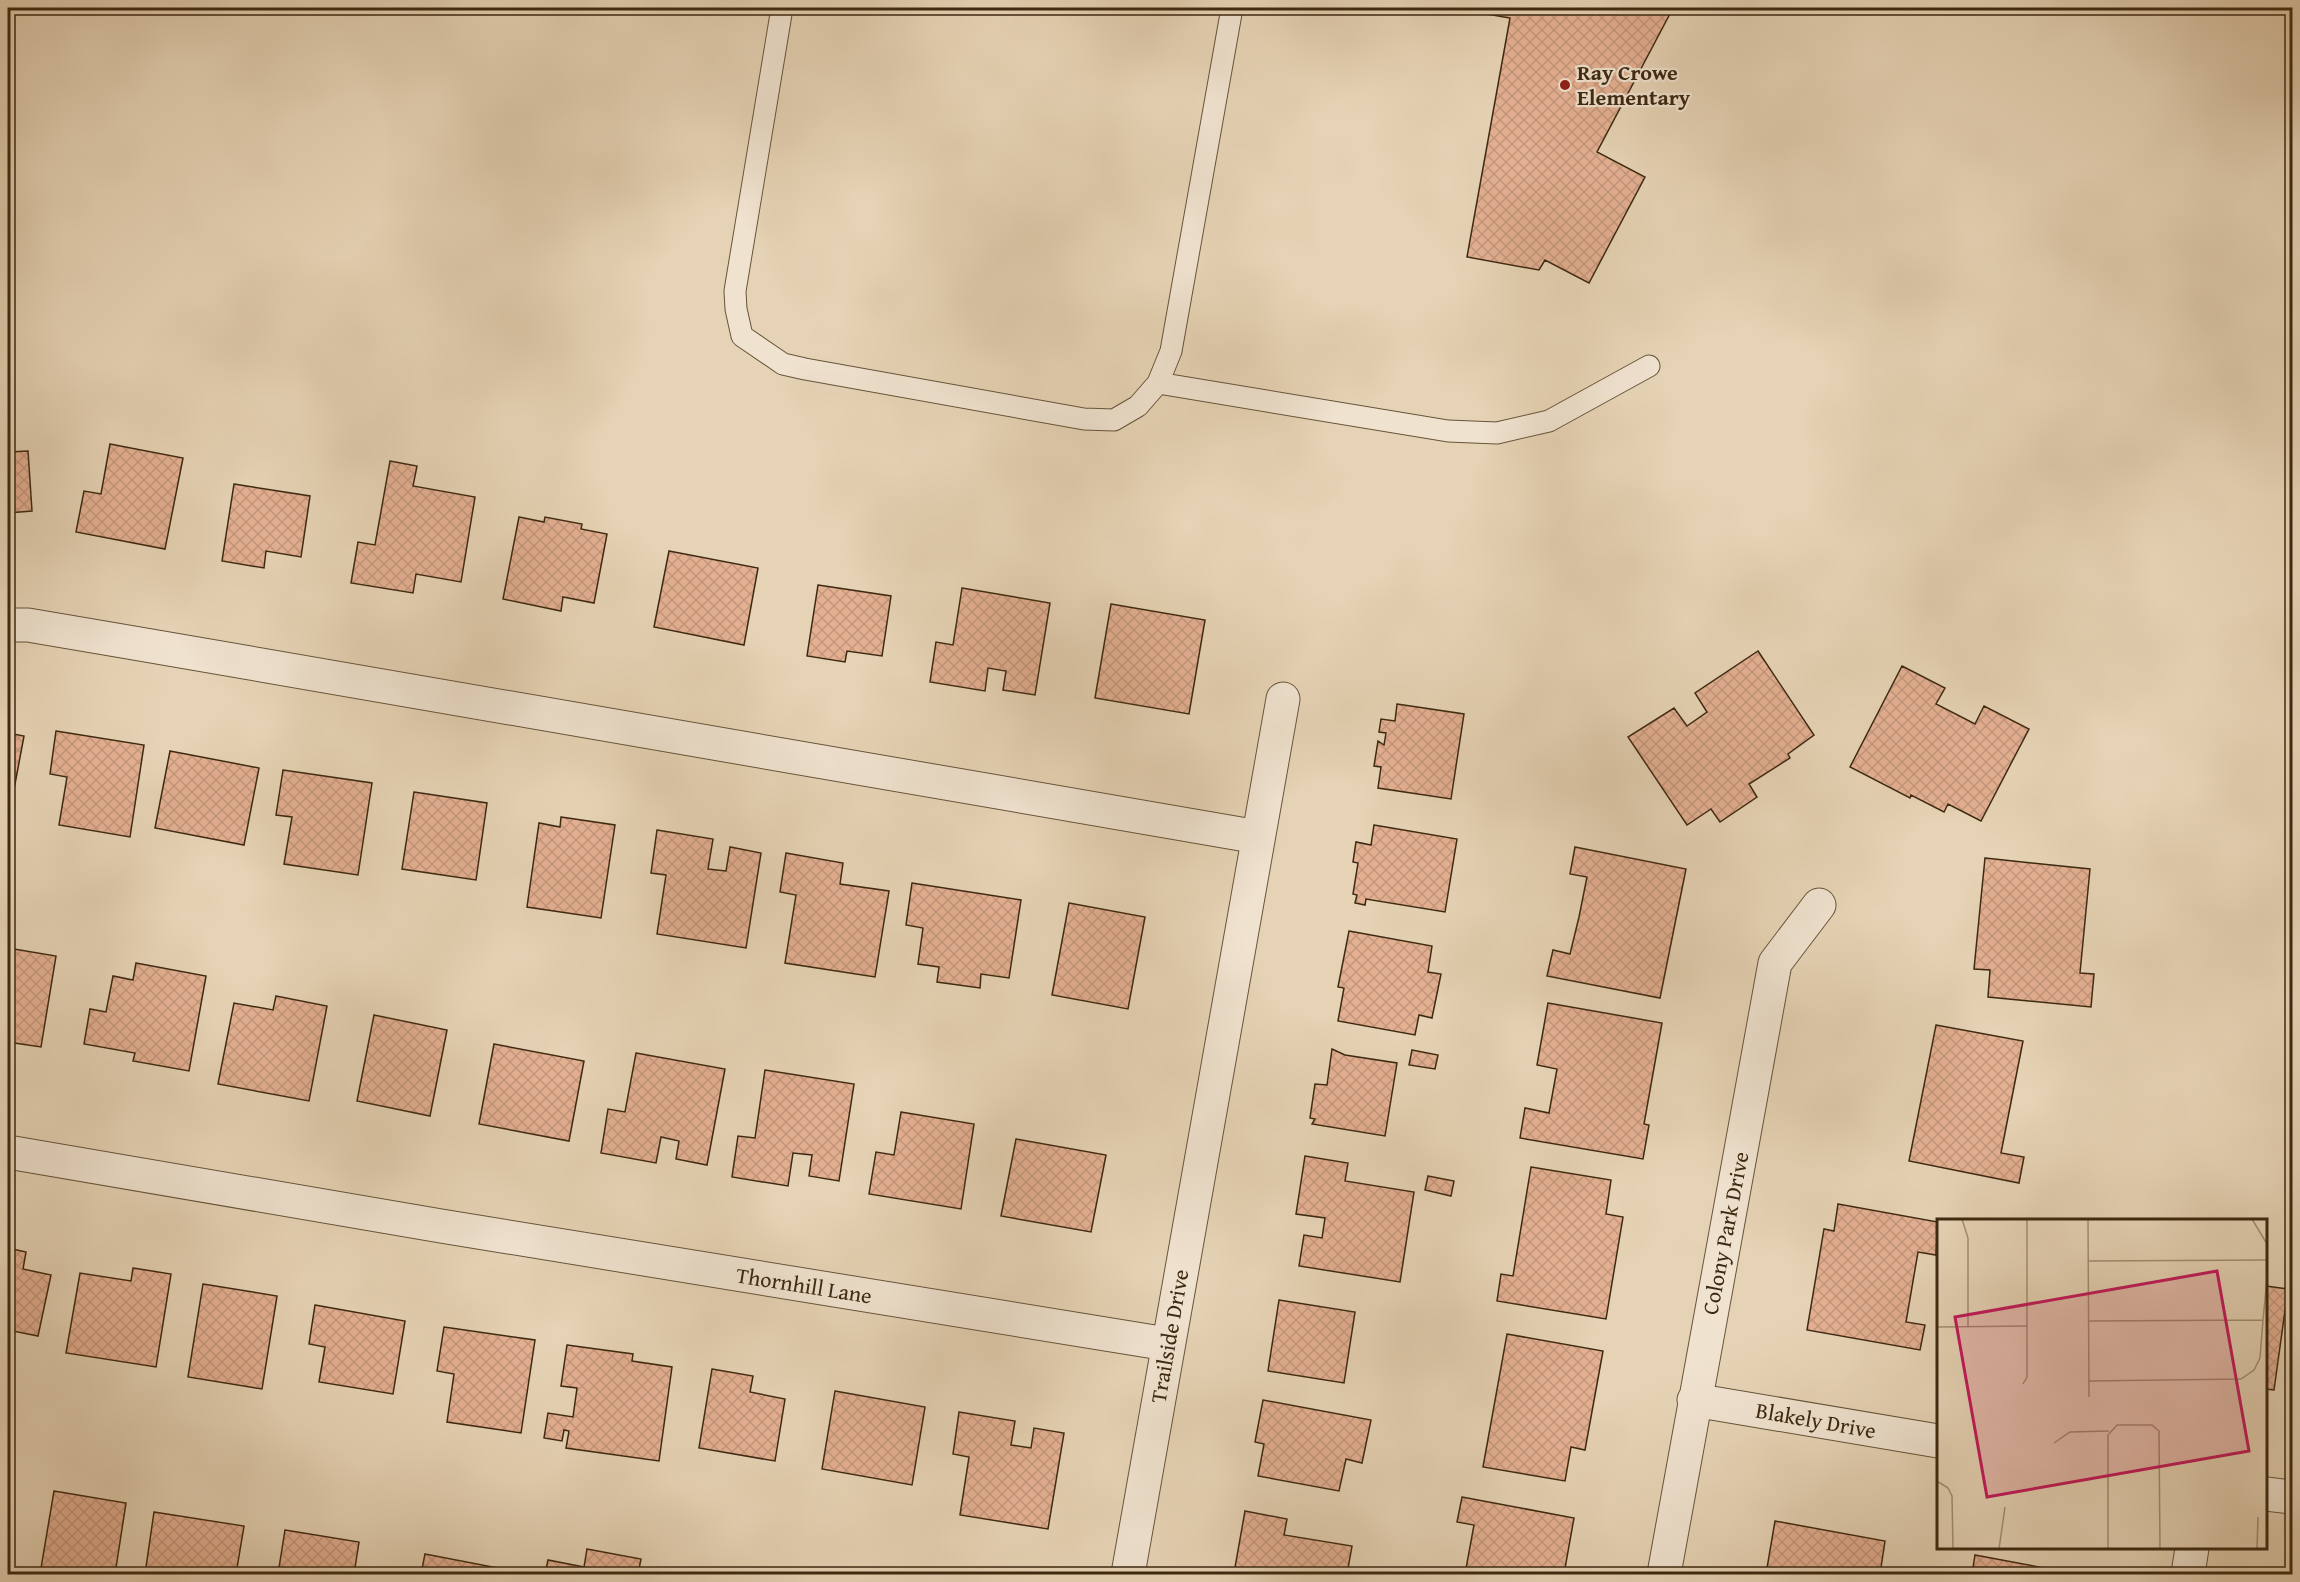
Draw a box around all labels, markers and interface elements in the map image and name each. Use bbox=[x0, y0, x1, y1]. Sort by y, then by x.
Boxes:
place label: Ray Crowe Elementary bbox=[1577, 56, 1691, 113]
marker: Ray Crowe Elementary bbox=[1558, 78, 1572, 92]
street label: Colony Park Drive bbox=[1694, 1149, 1756, 1317]
inset map bbox=[1937, 1219, 2267, 1549]
street label: Thornhill Lane bbox=[734, 1258, 874, 1312]
street label: Trailside Drive bbox=[1142, 1267, 1196, 1405]
street label: Blakely Drive bbox=[1753, 1394, 1879, 1446]

